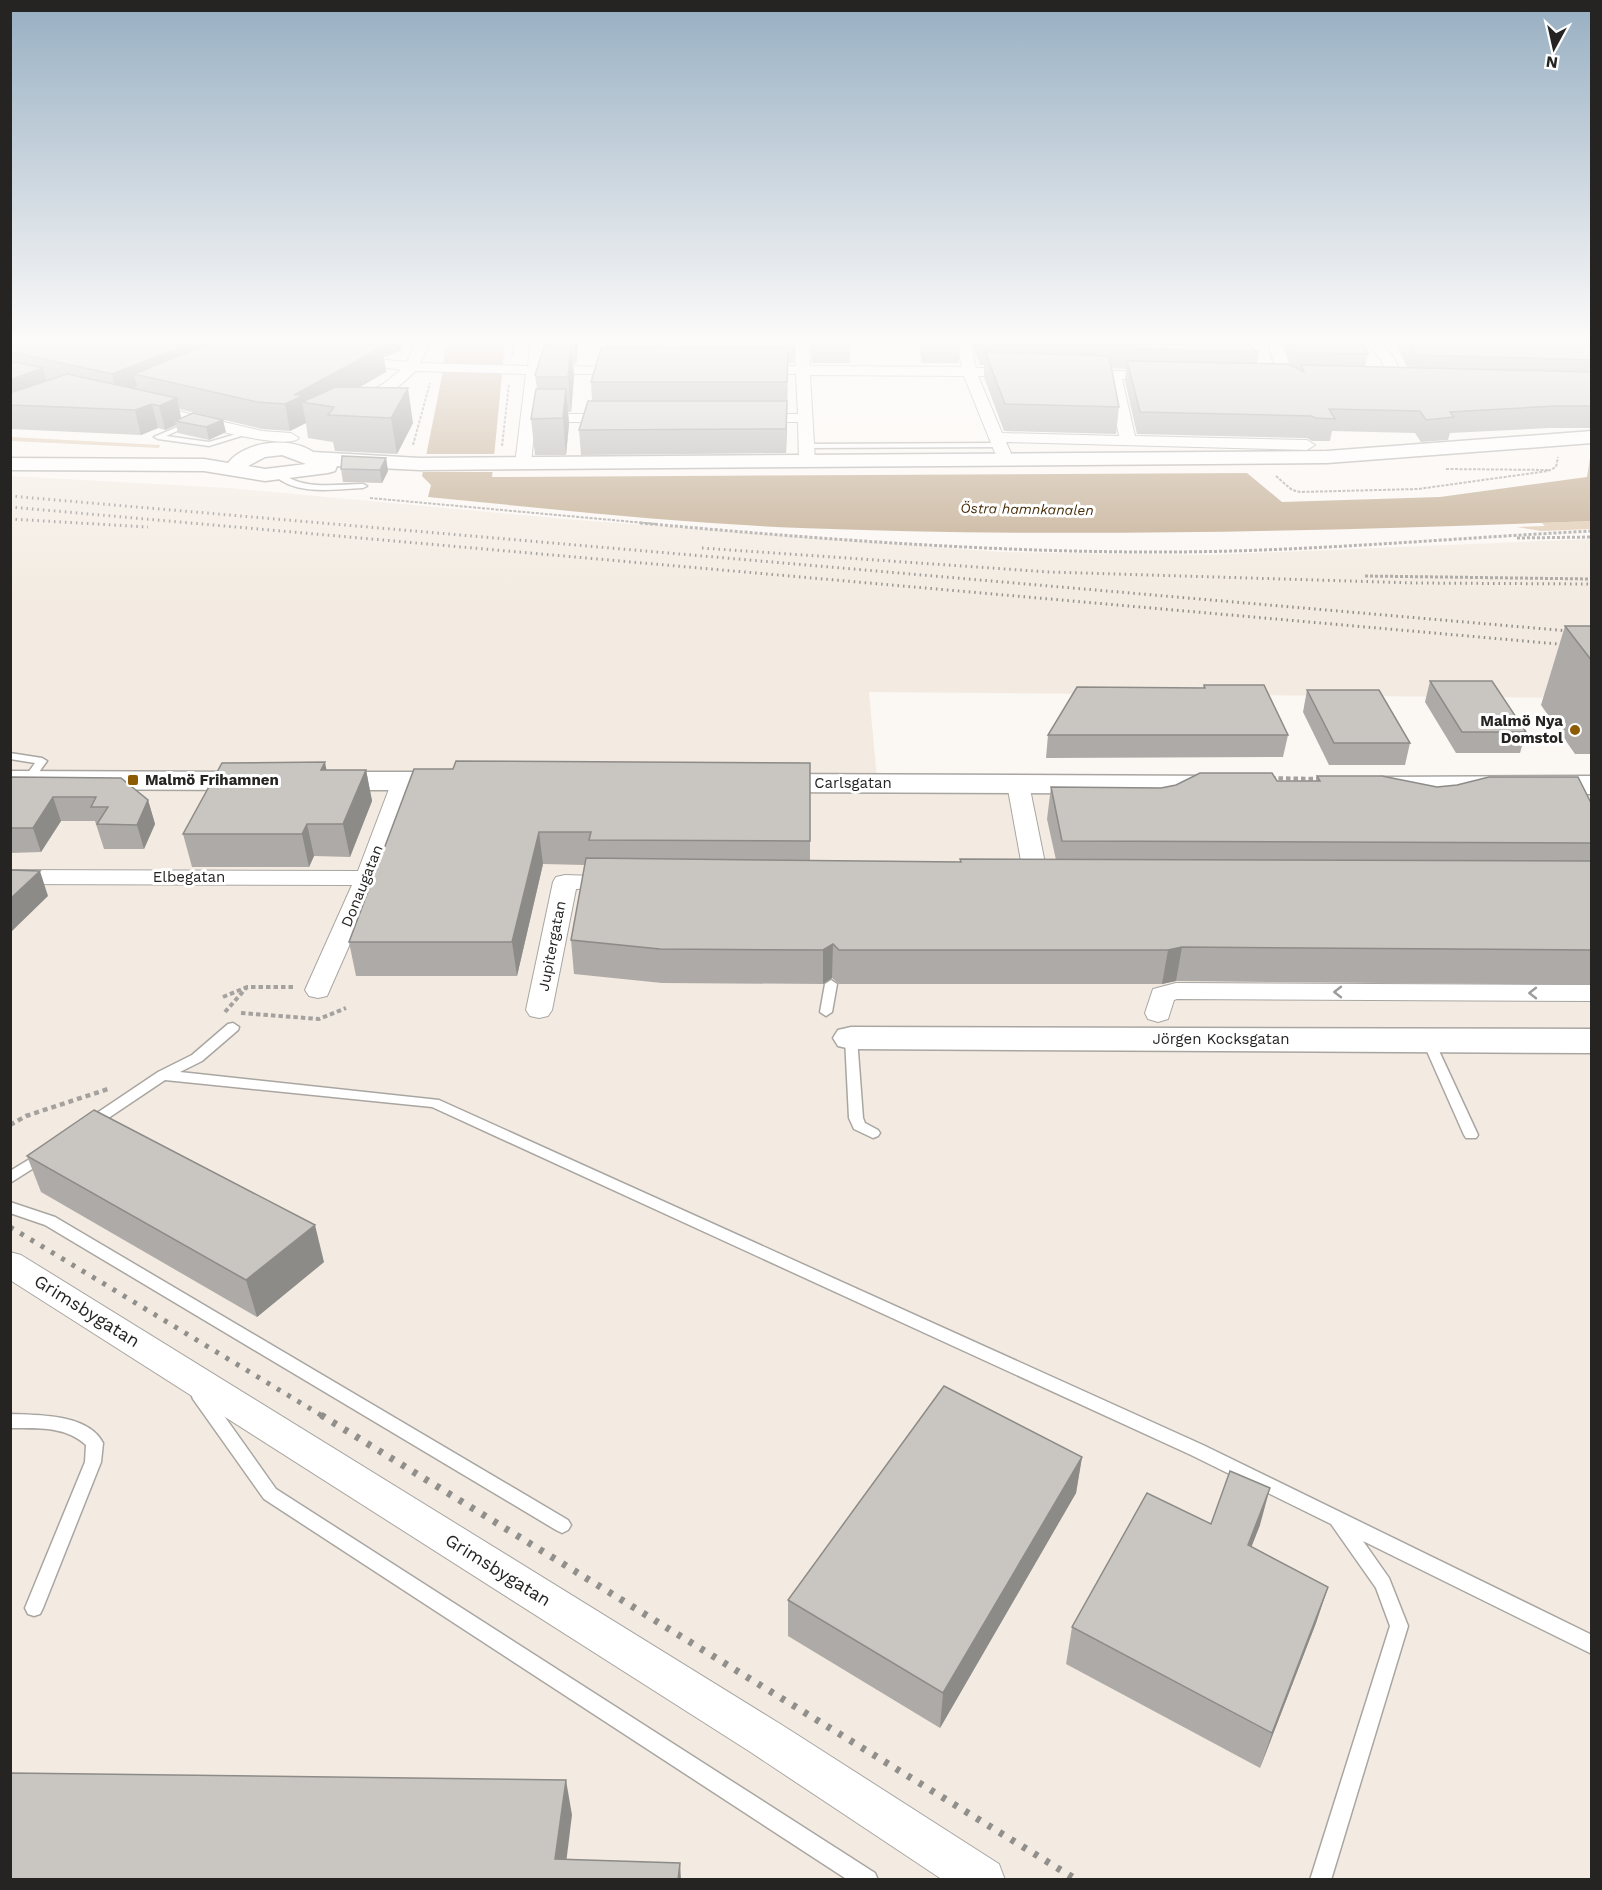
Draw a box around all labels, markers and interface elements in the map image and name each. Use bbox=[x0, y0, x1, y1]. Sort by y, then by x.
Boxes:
north arrow bbox=[1524, 18, 1584, 78]
text: N bbox=[1545, 52, 1559, 73]
water label: Östra hamnkanalen bbox=[960, 500, 1094, 518]
place label: Malmö Nya Domstol bbox=[1480, 712, 1563, 747]
marker: Malmö Nya Domstol bbox=[1568, 723, 1582, 737]
place label: Malmö Frihamnen bbox=[145, 771, 279, 789]
marker: Malmö Frihamnen bbox=[126, 773, 140, 787]
street label: Carlsgatan bbox=[814, 774, 892, 792]
street label: Donaugatan bbox=[337, 842, 387, 930]
street label: Elbegatan bbox=[153, 868, 225, 886]
street label: Jupitergatan bbox=[534, 899, 570, 993]
one-way arrow bbox=[1334, 986, 1343, 998]
one-way arrow bbox=[1529, 987, 1538, 999]
street label: Jörgen Kocksgatan bbox=[1152, 1030, 1290, 1048]
street label: Grimsbygatan bbox=[31, 1270, 144, 1351]
street label: Grimsbygatan bbox=[442, 1529, 555, 1610]

